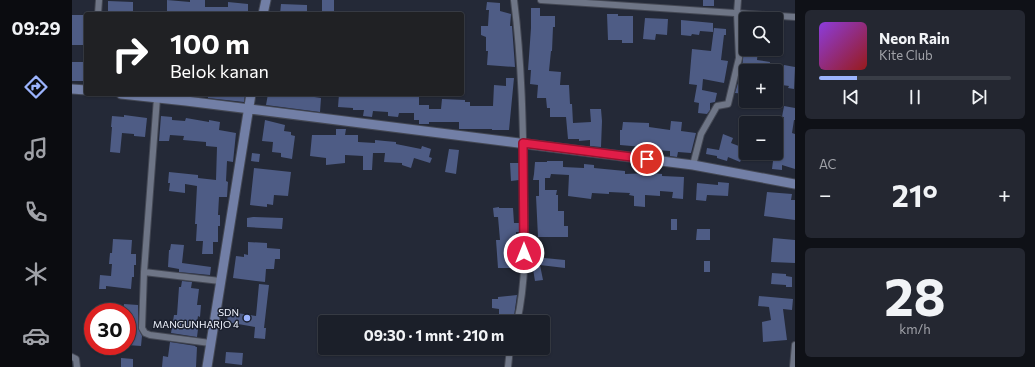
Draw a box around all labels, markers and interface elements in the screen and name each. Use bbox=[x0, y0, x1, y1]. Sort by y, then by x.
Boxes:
map controls bbox=[739, 12, 783, 160]
button: search bbox=[739, 12, 783, 56]
text: 09:29 bbox=[11, 17, 61, 39]
text: 100 m bbox=[170, 26, 250, 60]
icon: right bbox=[104, 28, 156, 80]
text: Neon Rain bbox=[879, 29, 950, 47]
text: Kite Club bbox=[879, 47, 933, 63]
text: Belok kanan bbox=[170, 60, 269, 82]
button: + bbox=[739, 64, 783, 108]
icon: directions bbox=[22, 73, 50, 101]
icon: previous bbox=[840, 86, 862, 108]
icon: pause bbox=[904, 86, 926, 108]
icon: next bbox=[968, 86, 990, 108]
button: − bbox=[739, 116, 783, 160]
icon: music bbox=[22, 135, 50, 163]
pin bbox=[630, 142, 664, 176]
icon: arrive bbox=[636, 148, 658, 170]
text: AC bbox=[819, 156, 837, 172]
text: 21° bbox=[892, 176, 938, 213]
text: − bbox=[819, 181, 832, 208]
text: + bbox=[998, 181, 1011, 208]
icon: phone bbox=[22, 198, 50, 226]
position arrow bbox=[503, 232, 545, 274]
icon: climate bbox=[22, 260, 50, 288]
text: 28 bbox=[884, 263, 946, 327]
speed limit sign: 30 bbox=[84, 303, 136, 355]
place label: SDN MANGUNHARJO 4 bbox=[153, 306, 239, 330]
marker: SDN MANGUNHARJO 4 bbox=[242, 313, 252, 323]
text: km/h bbox=[899, 321, 931, 337]
icon: car bbox=[22, 322, 50, 350]
text: 09:30 · 1 mnt · 210 m bbox=[364, 326, 504, 344]

